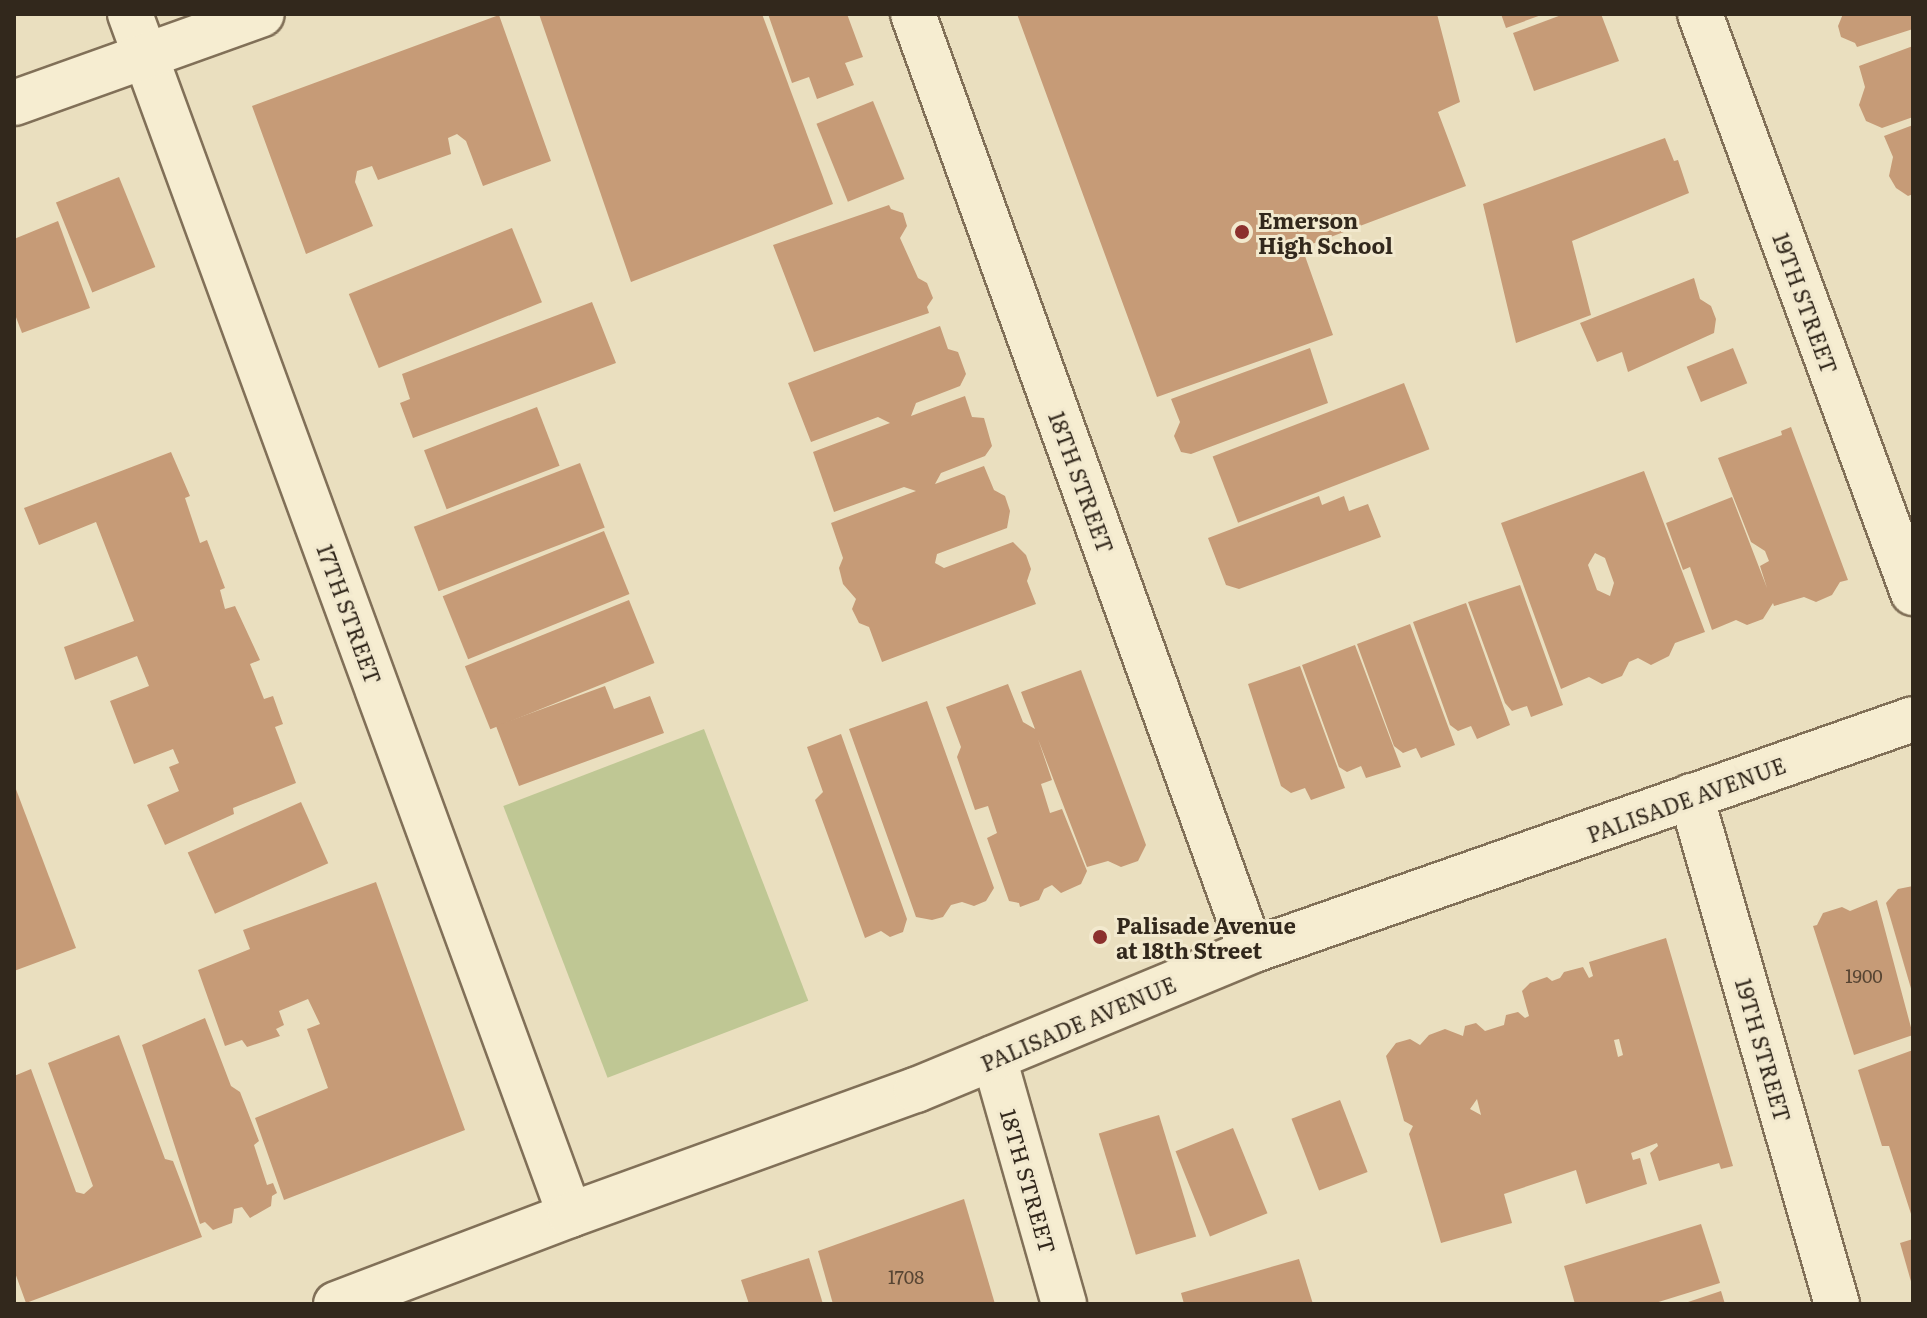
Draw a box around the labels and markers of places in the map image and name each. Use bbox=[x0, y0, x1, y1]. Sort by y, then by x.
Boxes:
place label: Emerson High School bbox=[1258, 206, 1393, 258]
marker: Emerson High School bbox=[1233, 223, 1251, 241]
place label: Palisade Avenue at 18th Street bbox=[1116, 911, 1296, 962]
marker: Palisade Avenue at 18th Street bbox=[1091, 928, 1109, 946]

